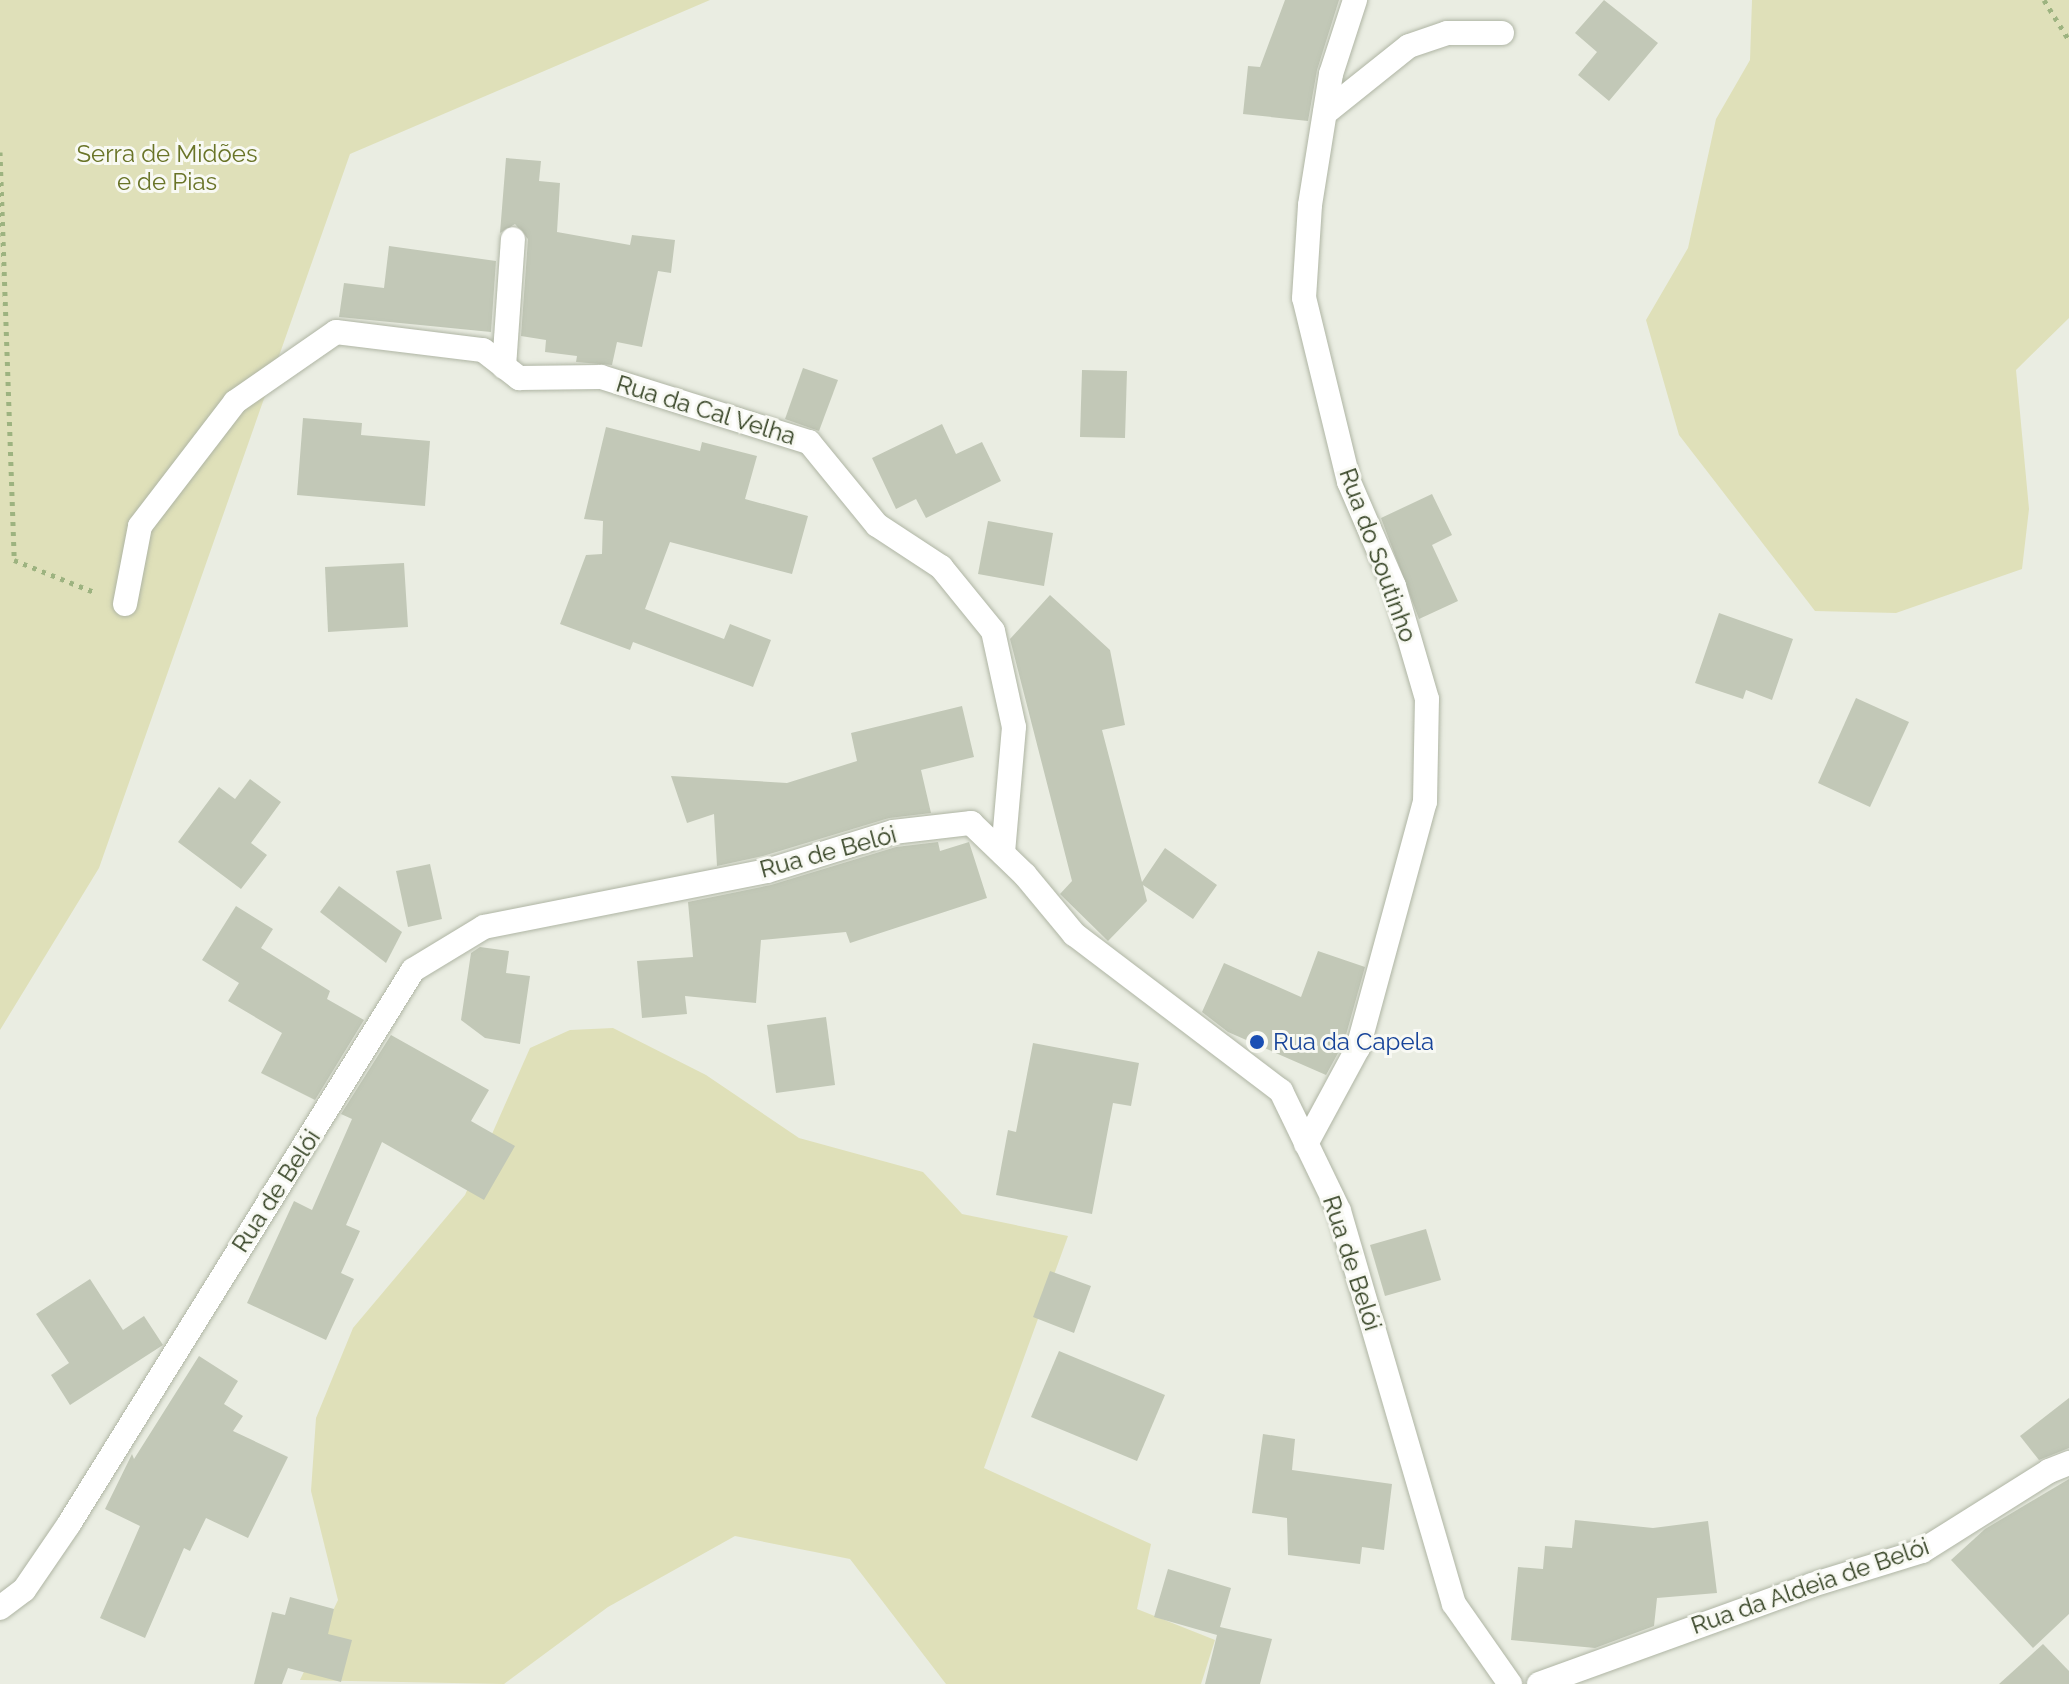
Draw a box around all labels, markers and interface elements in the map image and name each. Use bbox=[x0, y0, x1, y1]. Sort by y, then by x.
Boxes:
park label: Serra de Midões e de Pias bbox=[77, 140, 257, 196]
street label: Rua da Cal Velha bbox=[612, 369, 800, 451]
street label: Rua do Soutinho bbox=[1333, 464, 1423, 646]
street label: Rua de Belói bbox=[757, 820, 899, 884]
place label: Rua da Capela bbox=[1273, 1028, 1434, 1056]
marker: Rua da Capela bbox=[1248, 1033, 1266, 1051]
street label: Rua de Belói bbox=[226, 1124, 326, 1258]
street label: Rua de Belói bbox=[1317, 1192, 1387, 1334]
street label: Rua da Aldeia de Belói bbox=[1687, 1532, 1933, 1640]

